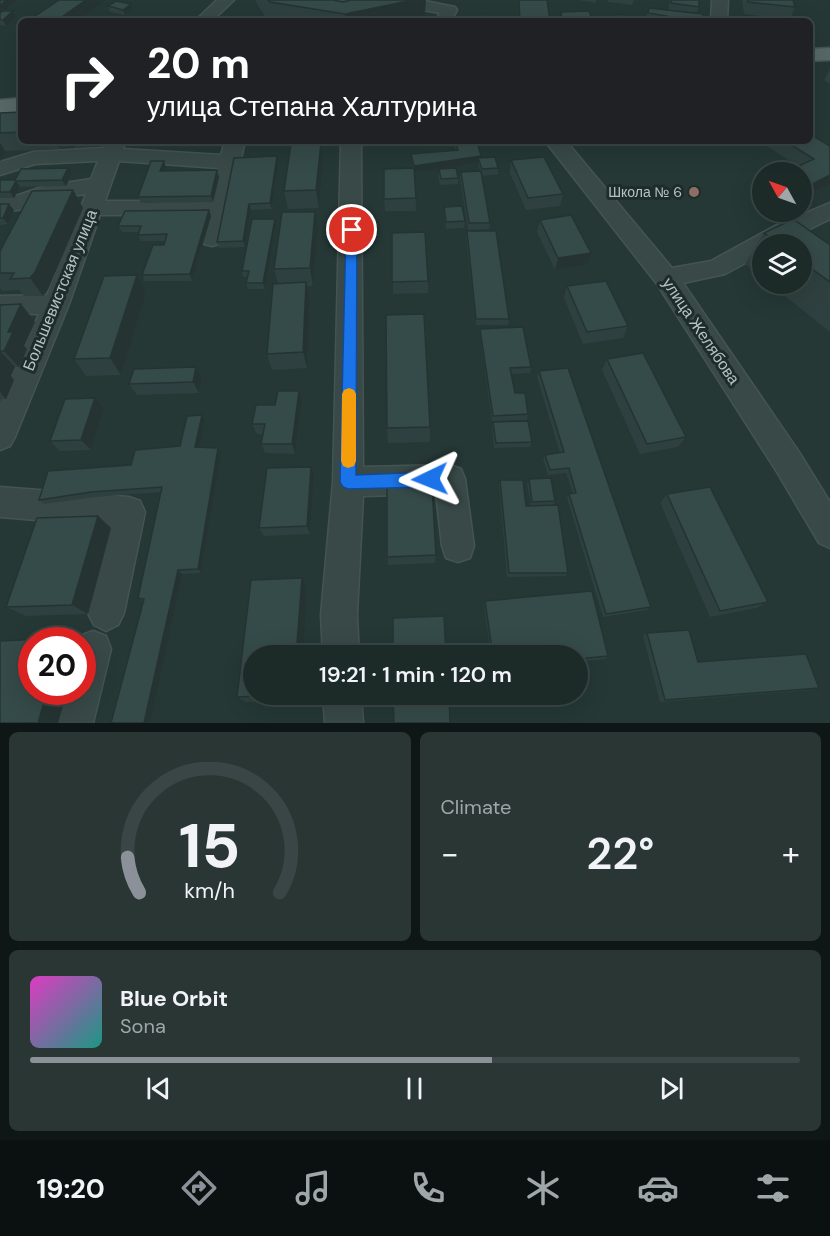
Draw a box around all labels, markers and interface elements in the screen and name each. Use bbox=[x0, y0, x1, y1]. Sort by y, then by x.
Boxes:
text: 20 m bbox=[147, 36, 250, 91]
icon: right bbox=[48, 42, 126, 120]
text: улица Степана Халтурина bbox=[147, 89, 476, 124]
north arrow bbox=[752, 162, 812, 222]
map controls bbox=[752, 162, 812, 294]
place label: Школа № 6 bbox=[608, 183, 682, 201]
marker: Школа № 6 bbox=[687, 185, 701, 199]
pin bbox=[326, 204, 377, 255]
street label: Большевистская улица bbox=[18, 206, 102, 374]
icon: arrive bbox=[335, 213, 368, 246]
button: layers bbox=[752, 234, 812, 294]
street label: улица Желябова bbox=[657, 274, 745, 389]
position arrow bbox=[398, 447, 462, 511]
speed limit sign: 20 bbox=[18, 627, 96, 705]
text: 19:21 · 1 min · 120 m bbox=[319, 660, 512, 689]
text: Climate bbox=[441, 794, 511, 820]
text: 15 bbox=[179, 805, 241, 886]
text: 22° bbox=[586, 824, 654, 883]
text: − bbox=[441, 832, 459, 875]
text: + bbox=[782, 832, 800, 875]
text: km/h bbox=[184, 878, 235, 906]
text: Blue Orbit bbox=[120, 984, 228, 1013]
text: Sona bbox=[120, 1013, 166, 1039]
icon: previous bbox=[142, 1072, 175, 1105]
icon: pause bbox=[398, 1072, 431, 1105]
icon: next bbox=[655, 1072, 688, 1105]
icon: directions bbox=[178, 1167, 220, 1209]
icon: music bbox=[292, 1167, 334, 1209]
icon: phone bbox=[407, 1167, 449, 1209]
icon: climate bbox=[522, 1167, 564, 1209]
icon: car bbox=[637, 1167, 679, 1209]
icon: filters bbox=[752, 1167, 794, 1209]
text: 19:20 bbox=[36, 1171, 105, 1206]

